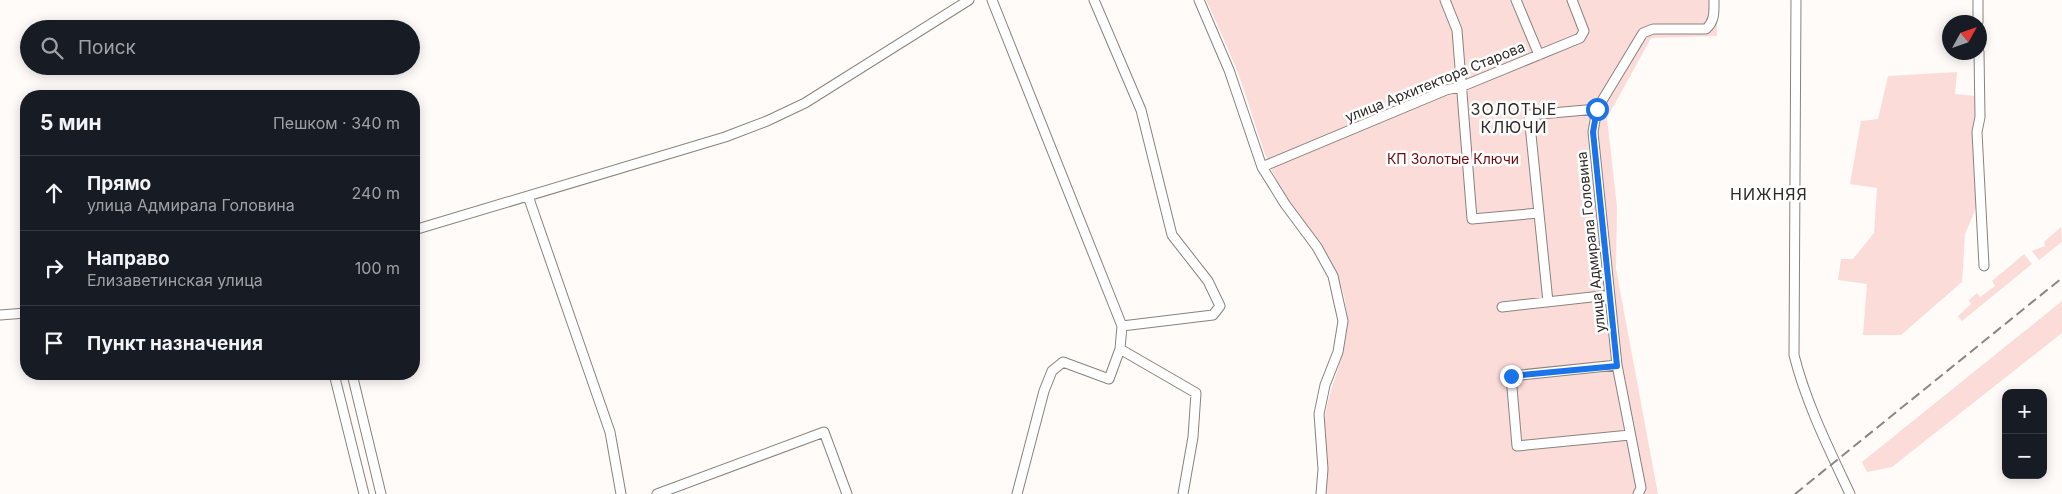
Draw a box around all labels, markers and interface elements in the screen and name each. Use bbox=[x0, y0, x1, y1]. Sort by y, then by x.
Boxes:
north arrow bbox=[1942, 15, 1987, 60]
search box bbox=[20, 20, 420, 75]
icon: search bbox=[38, 34, 66, 62]
text: Поиск bbox=[78, 36, 136, 59]
street label: улица Архитектора Старова bbox=[1343, 38, 1527, 125]
route start bbox=[1586, 98, 1609, 121]
district label: ЗОЛОТЫЕ КЛЮЧИ bbox=[1471, 99, 1557, 137]
text: 5 мин bbox=[40, 110, 102, 135]
text: Пешком · 340 m bbox=[273, 113, 400, 133]
park label: КП Золотые Ключи bbox=[1387, 150, 1519, 167]
street label: улица Адмирала Головина bbox=[1573, 151, 1608, 333]
text: Прямо bbox=[87, 172, 151, 195]
icon: ahead bbox=[40, 179, 68, 207]
text: 240 m bbox=[352, 183, 400, 203]
district label: НИЖНЯЯ bbox=[1730, 184, 1808, 204]
text: улица Адмирала Головина bbox=[87, 195, 295, 215]
text: Направо bbox=[87, 247, 170, 270]
icon: right bbox=[40, 254, 68, 282]
text: 100 m bbox=[355, 258, 400, 278]
text: Елизаветинская улица bbox=[87, 270, 263, 290]
icon: arrive bbox=[40, 329, 68, 357]
text: Пункт назначения bbox=[87, 332, 263, 355]
route end bbox=[1500, 365, 1523, 388]
map controls bbox=[2002, 389, 2047, 479]
button: + bbox=[2002, 389, 2047, 434]
button: − bbox=[2002, 434, 2047, 479]

